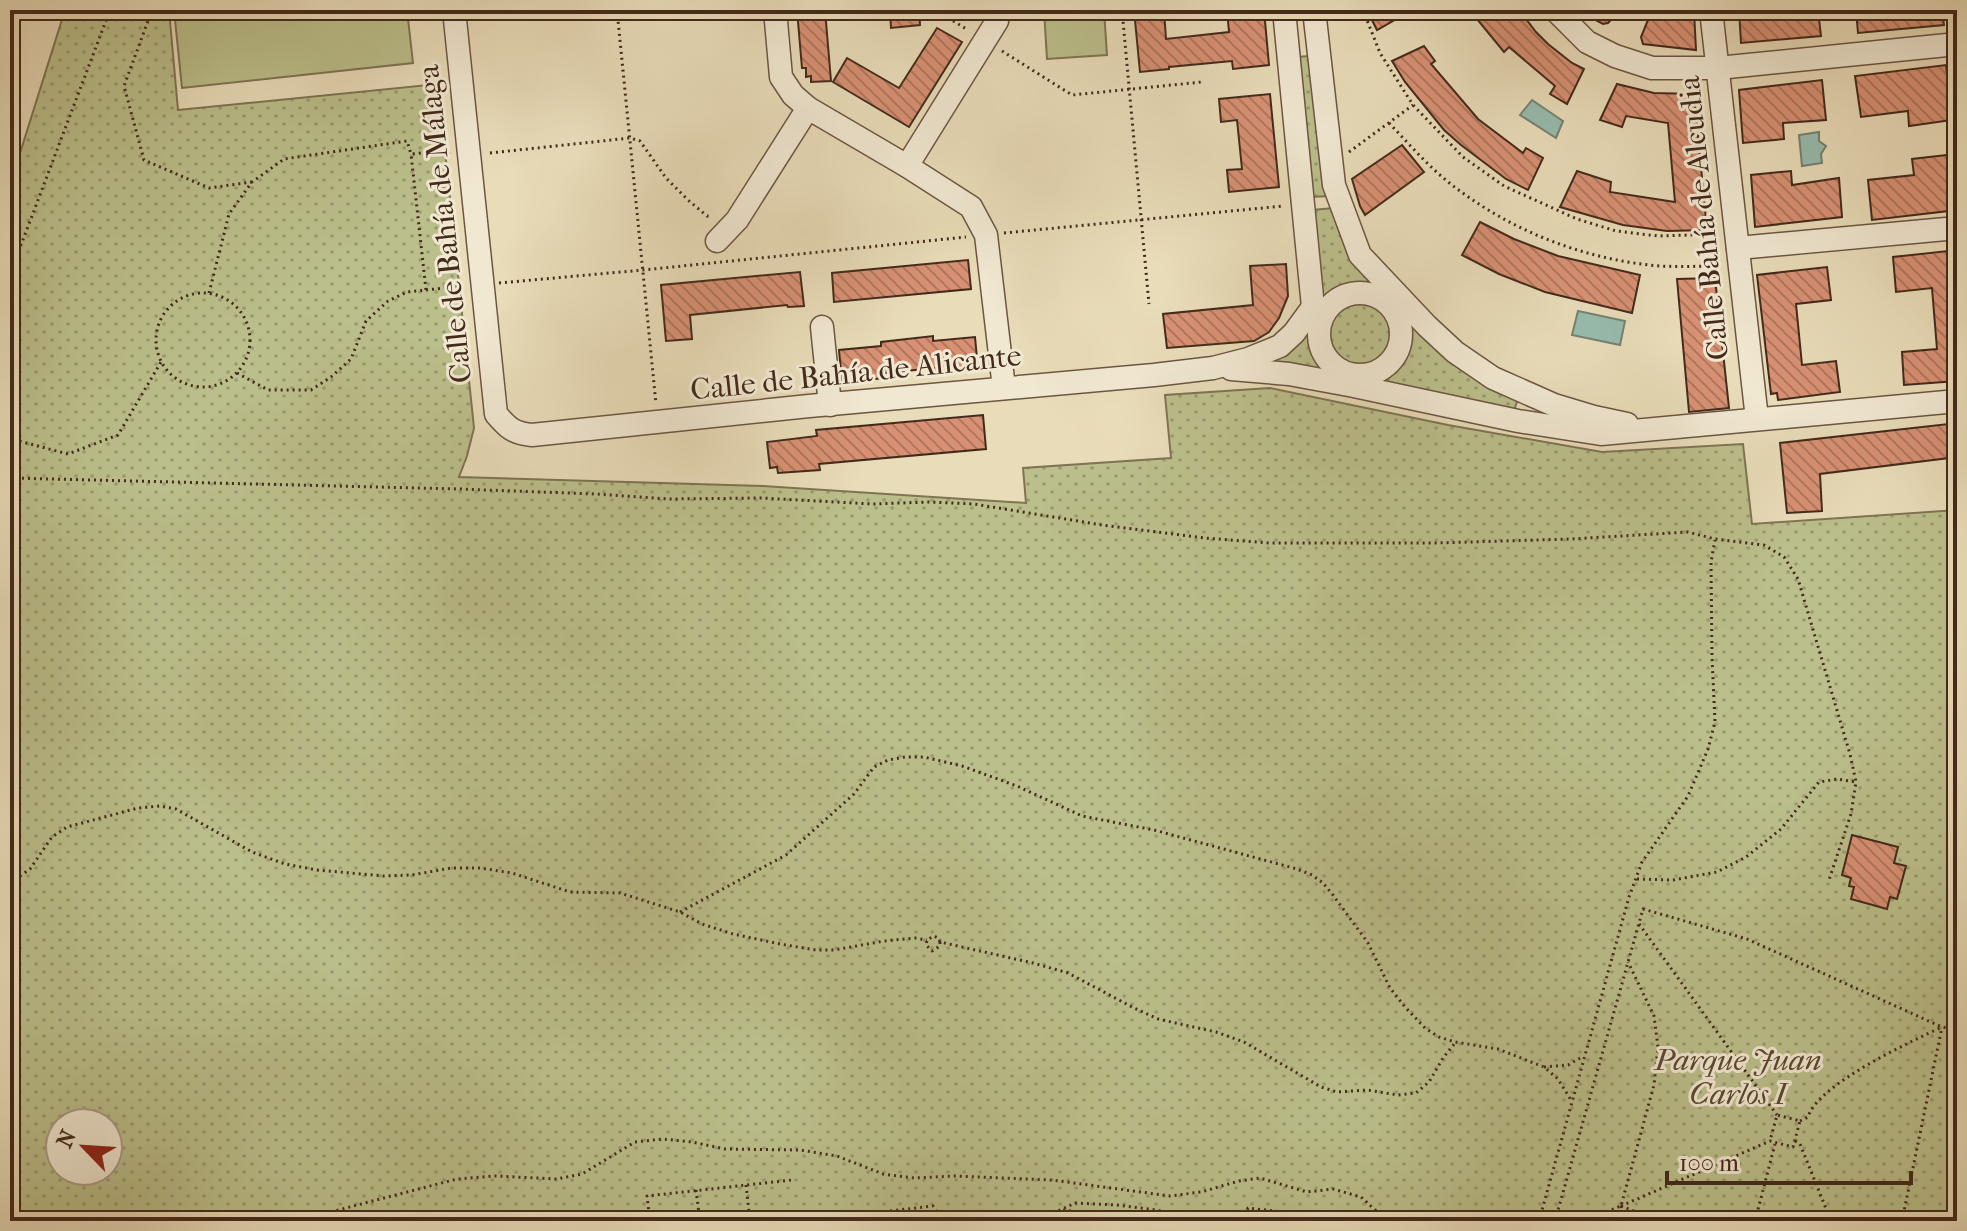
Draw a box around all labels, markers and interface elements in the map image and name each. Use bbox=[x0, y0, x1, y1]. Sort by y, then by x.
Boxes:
street label: Calle de Bahía de Málaga bbox=[411, 62, 479, 385]
street label: Calle Bahía de Alcudia bbox=[1672, 73, 1736, 362]
street label: Calle de Bahía de Alicante bbox=[689, 338, 1023, 408]
park label: Parque Juan Carlos I bbox=[1652, 1043, 1822, 1112]
north arrow bbox=[44, 1107, 124, 1187]
text: N bbox=[51, 1126, 82, 1152]
scale bar bbox=[1667, 1135, 1911, 1185]
text: 100 m bbox=[1679, 1149, 1739, 1177]

